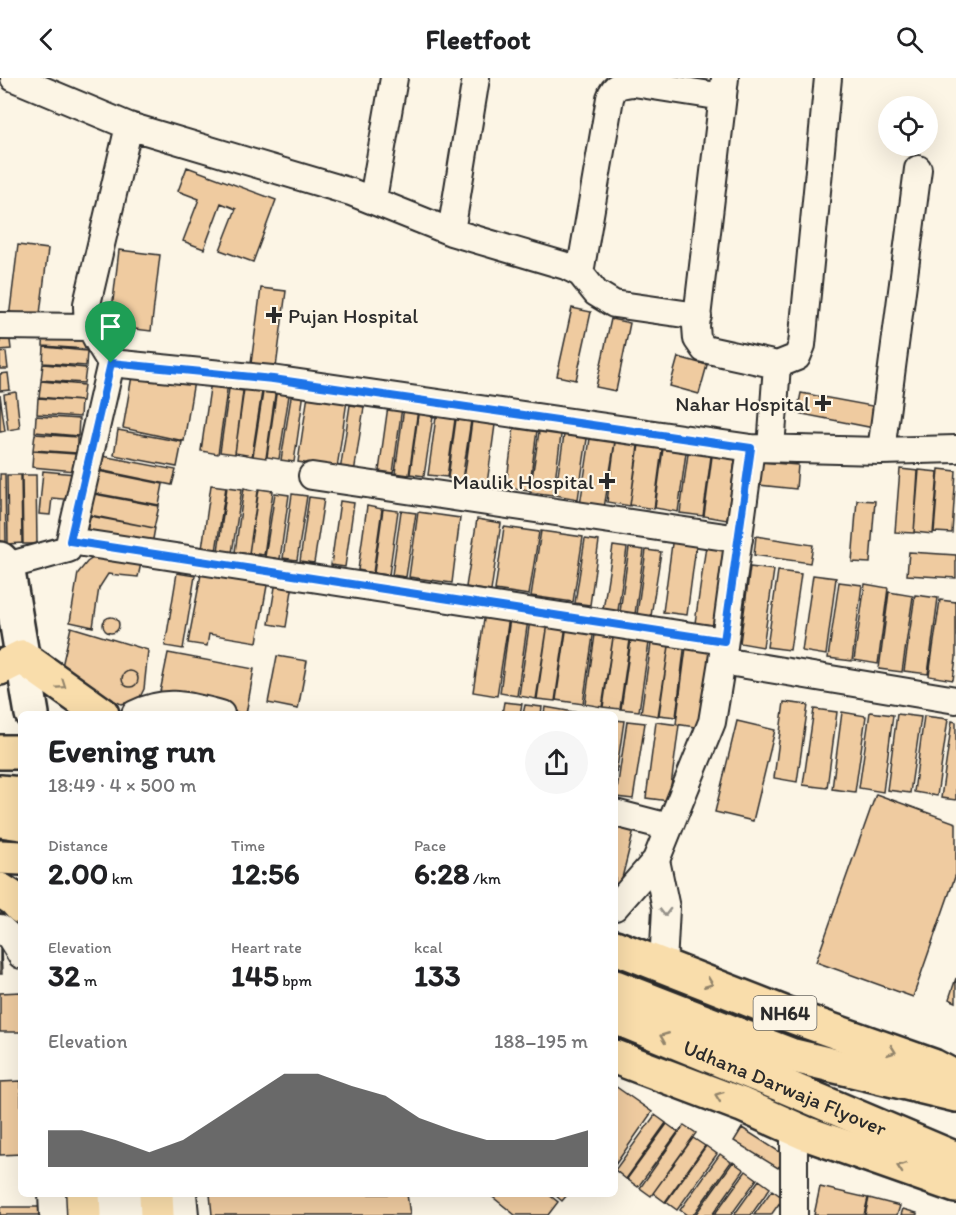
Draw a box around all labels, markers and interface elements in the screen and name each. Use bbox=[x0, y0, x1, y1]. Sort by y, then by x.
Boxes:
icon: back bbox=[30, 23, 63, 56]
text: Fleetfoot bbox=[425, 23, 531, 56]
icon: search bbox=[893, 23, 926, 56]
map controls bbox=[878, 96, 938, 156]
button: locate bbox=[878, 96, 938, 156]
pin bbox=[85, 301, 136, 363]
place label: Pujan Hospital bbox=[288, 303, 418, 328]
marker: Pujan Hospital bbox=[265, 306, 283, 324]
icon: arrive bbox=[94, 310, 127, 343]
place label: Nahar Hospital bbox=[675, 391, 810, 416]
marker: Nahar Hospital bbox=[814, 394, 832, 412]
place label: Maulik Hospital bbox=[452, 469, 594, 494]
marker: Maulik Hospital bbox=[598, 472, 616, 490]
one-way arrow bbox=[56, 678, 67, 689]
text: Evening run bbox=[48, 731, 215, 770]
button: share bbox=[525, 731, 588, 794]
text: 18:49 · 4 × 500 m bbox=[48, 773, 197, 797]
text: Distance bbox=[48, 836, 108, 855]
text: Time bbox=[231, 836, 265, 855]
text: Pace bbox=[414, 836, 446, 855]
text: 2.00 bbox=[48, 855, 108, 892]
text: 12:56 bbox=[231, 855, 300, 892]
text: 6:28 bbox=[414, 855, 469, 892]
text: km bbox=[108, 869, 133, 888]
text: /km bbox=[469, 869, 501, 888]
one-way arrow bbox=[659, 908, 671, 917]
text: Elevation bbox=[48, 938, 112, 957]
text: Heart rate bbox=[231, 938, 302, 957]
text: kcal bbox=[414, 938, 442, 957]
text: 32 bbox=[48, 957, 80, 994]
text: 145 bbox=[231, 957, 279, 994]
text: 133 bbox=[414, 957, 461, 994]
text: m bbox=[80, 971, 97, 990]
text: bpm bbox=[279, 971, 312, 990]
one-way arrow bbox=[703, 976, 714, 988]
road number: NH64 bbox=[754, 996, 816, 1030]
text: Elevation bbox=[48, 1029, 127, 1053]
text: 188–195 m bbox=[494, 1029, 588, 1053]
one-way arrow bbox=[660, 1032, 671, 1044]
street label: Udhana Darwaja Flyover bbox=[680, 1034, 891, 1141]
one-way arrow bbox=[886, 1044, 896, 1057]
one-way arrow bbox=[714, 1091, 725, 1103]
one-way arrow bbox=[896, 1161, 907, 1174]

